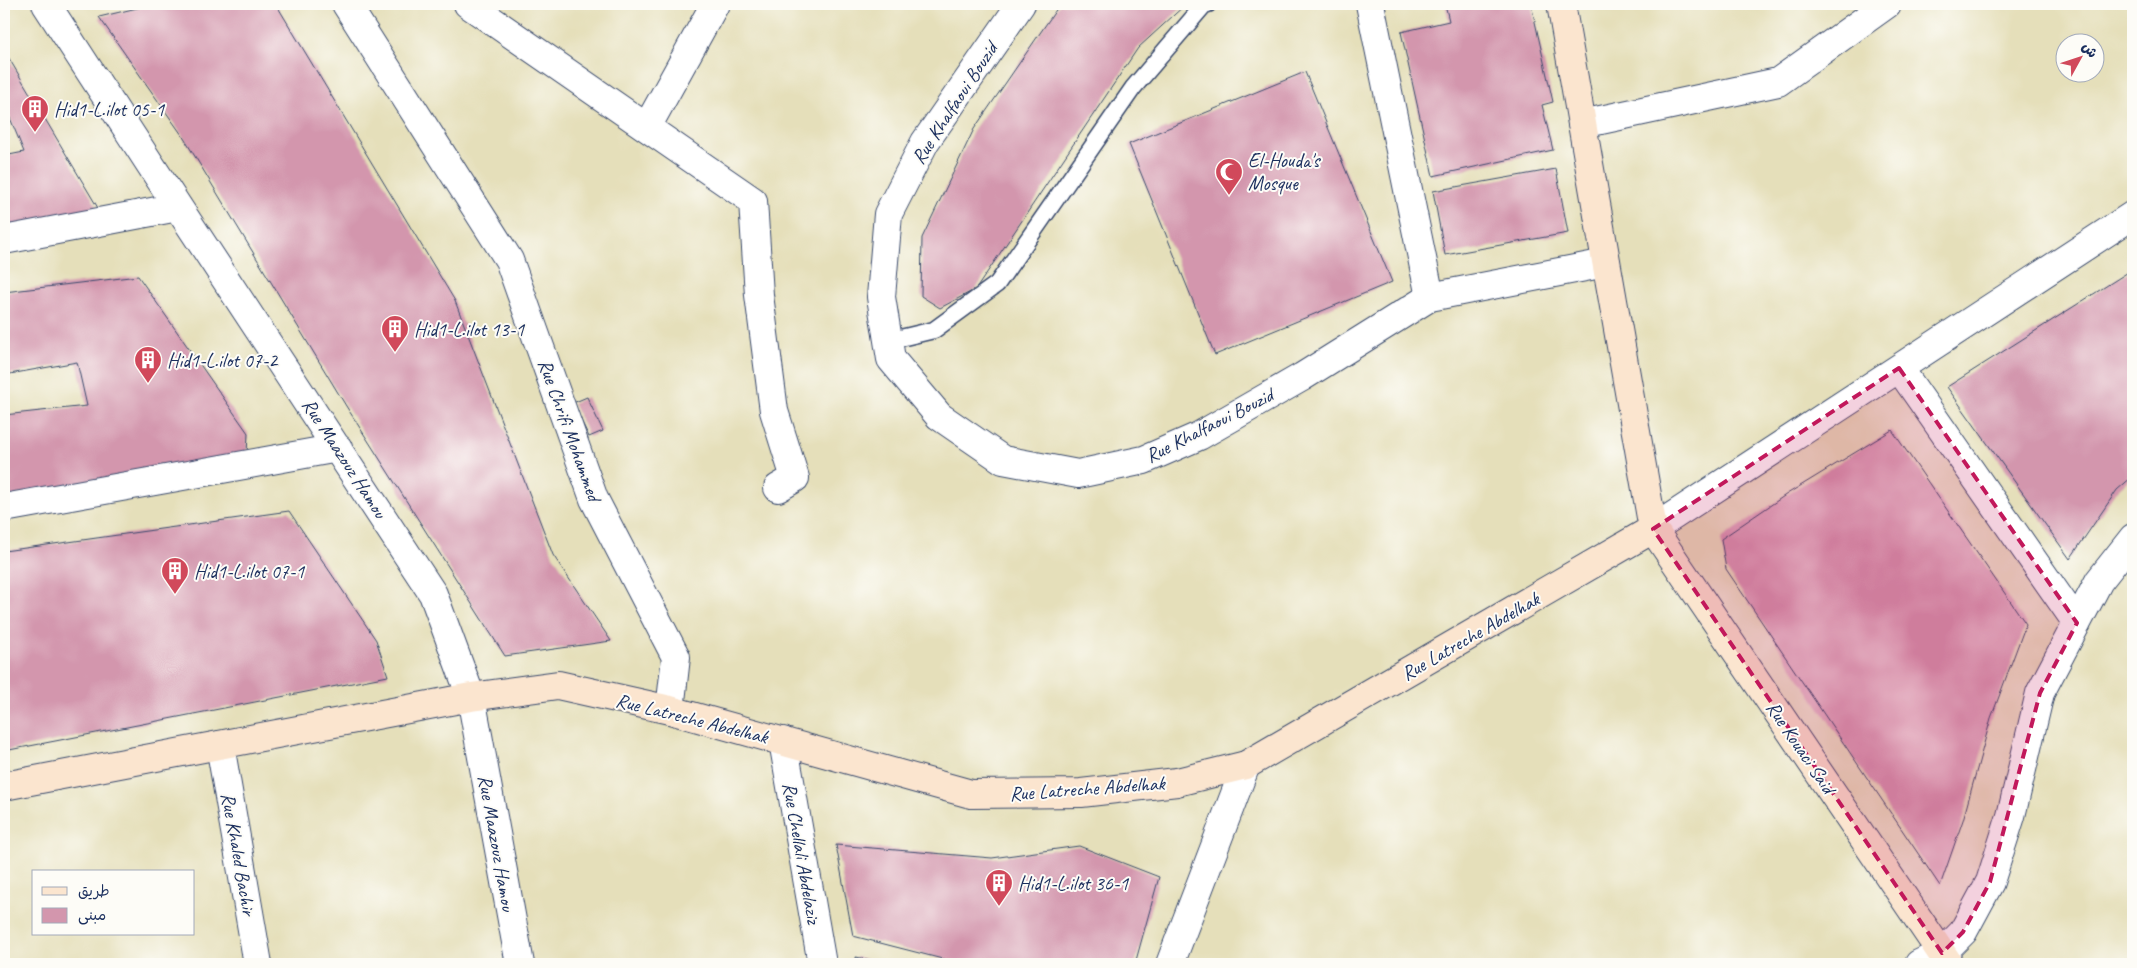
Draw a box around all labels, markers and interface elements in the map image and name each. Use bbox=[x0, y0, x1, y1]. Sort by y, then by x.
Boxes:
north arrow bbox=[2054, 32, 2104, 82]
street label: Rue Khalfaoui Bouzid bbox=[906, 35, 1005, 169]
text: ش bbox=[2078, 39, 2101, 61]
building icon: Hid1-L.ilot 05-1 bbox=[20, 94, 50, 133]
place label: Hid1-L.ilot 05-1 bbox=[54, 97, 165, 122]
place label: El-Houda's Mosque bbox=[1248, 148, 1322, 196]
mosque icon: El-Houda's Mosque bbox=[1214, 157, 1244, 196]
building icon: Hid1-L.ilot 13-1 bbox=[380, 314, 410, 353]
place label: Hid1-L.ilot 13-1 bbox=[414, 317, 525, 342]
building icon: Hid1-L.ilot 07-2 bbox=[133, 345, 163, 384]
place label: Hid1-L.ilot 07-2 bbox=[167, 348, 279, 373]
street label: Rue Chrifi Mohammed bbox=[532, 356, 608, 507]
street label: Rue Khalfaoui Bouzid bbox=[1141, 381, 1280, 468]
street label: Rue Maazouz Hamou bbox=[297, 394, 393, 524]
building icon: Hid1-L.ilot 07-1 bbox=[160, 556, 190, 595]
place label: Hid1-L.ilot 07-1 bbox=[194, 559, 305, 584]
street label: Rue Latreche Abdelhak bbox=[1397, 586, 1545, 686]
street label: Rue Latreche Abdelhak bbox=[613, 688, 772, 750]
street label: Rue Kouaci Said bbox=[1761, 696, 1842, 801]
street label: Rue Latreche Abdelhak bbox=[1009, 770, 1167, 806]
street label: Rue Maazouz Hamou bbox=[472, 773, 521, 915]
street label: Rue Chellali Abdelaziz bbox=[777, 780, 827, 927]
street label: Rue Khaled Bachir bbox=[215, 791, 262, 919]
building icon: Hid1-L.ilot 36-1 bbox=[984, 868, 1014, 907]
legend bbox=[32, 870, 195, 936]
place label: Hid1-L.ilot 36-1 bbox=[1018, 871, 1129, 896]
text: طريق bbox=[78, 882, 110, 901]
text: مبنى bbox=[78, 906, 106, 925]

